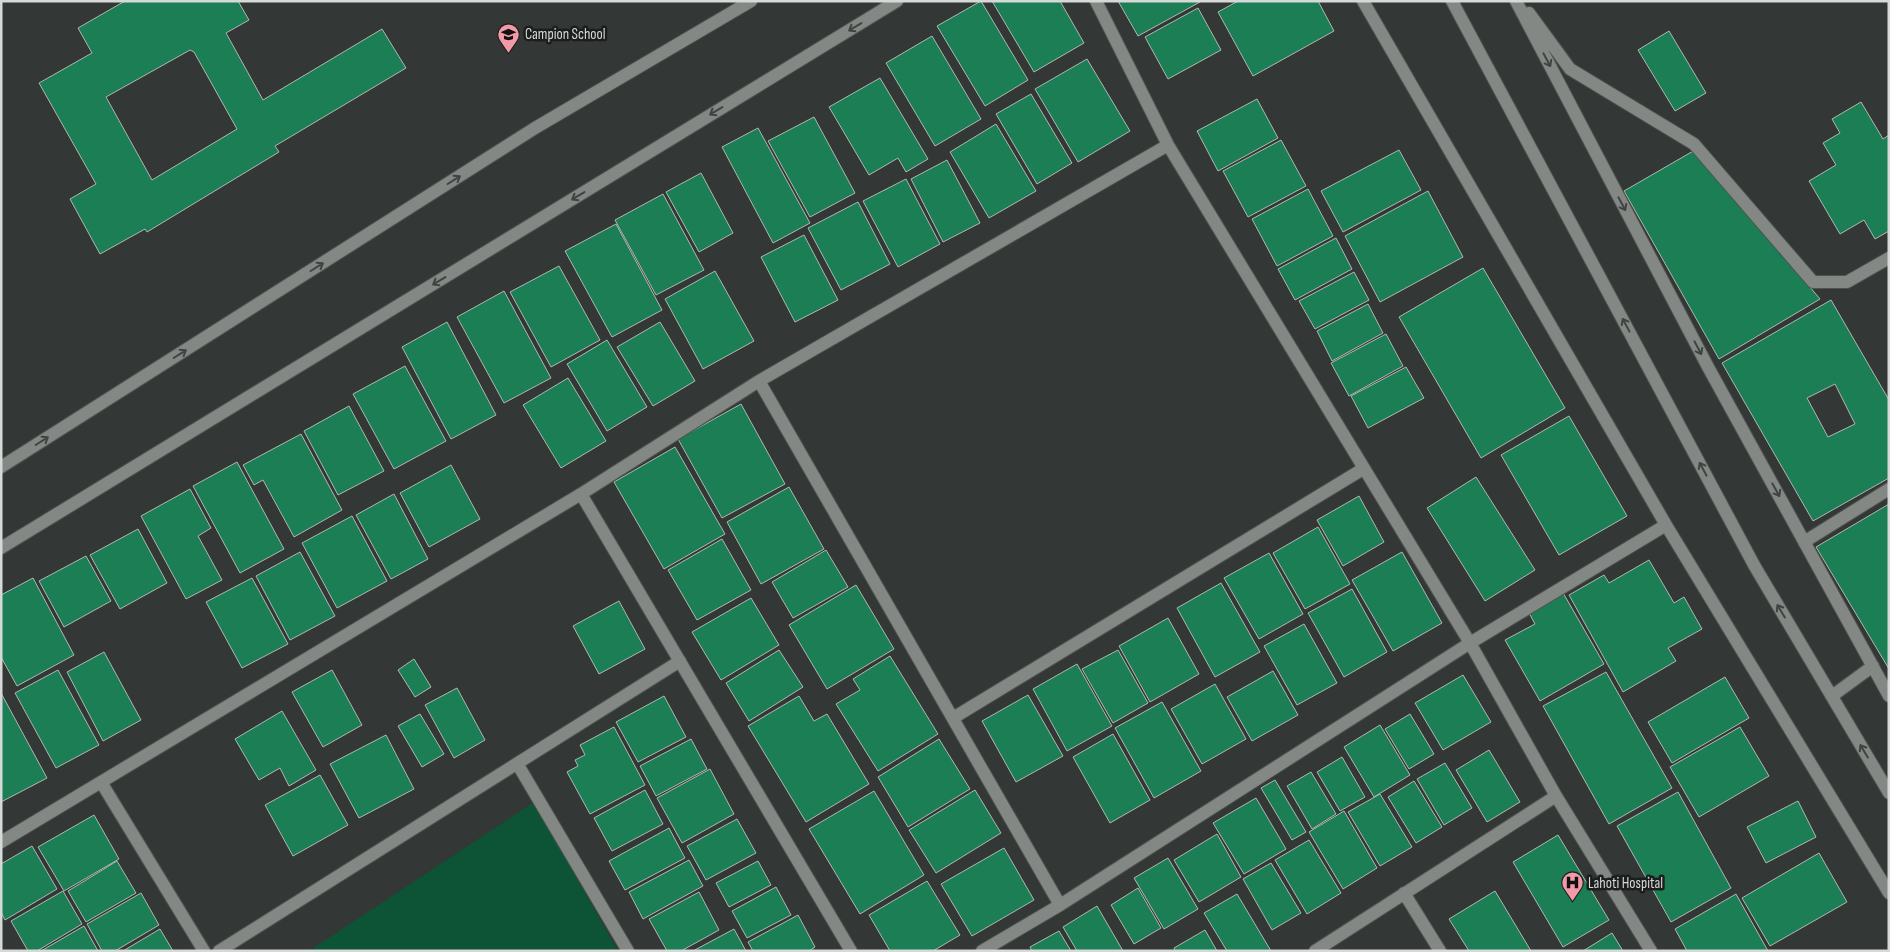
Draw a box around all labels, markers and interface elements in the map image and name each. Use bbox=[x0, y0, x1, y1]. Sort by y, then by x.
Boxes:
school or university icon: Campion School bbox=[497, 22, 521, 53]
one-way arrow bbox=[849, 22, 863, 32]
place label: Campion School bbox=[525, 25, 606, 44]
one-way arrow bbox=[1542, 52, 1552, 67]
one-way arrow bbox=[710, 107, 724, 117]
one-way arrow bbox=[446, 174, 460, 184]
one-way arrow bbox=[571, 192, 585, 202]
one-way arrow bbox=[1617, 196, 1627, 211]
one-way arrow bbox=[309, 262, 323, 272]
one-way arrow bbox=[433, 276, 447, 286]
one-way arrow bbox=[1621, 318, 1631, 333]
one-way arrow bbox=[1693, 340, 1703, 355]
one-way arrow bbox=[172, 349, 186, 359]
one-way arrow bbox=[35, 436, 49, 446]
one-way arrow bbox=[1697, 462, 1707, 476]
one-way arrow bbox=[1771, 483, 1781, 497]
one-way arrow bbox=[1776, 604, 1786, 618]
one-way arrow bbox=[1858, 744, 1868, 758]
hospital icon: Lahoti Hospital bbox=[1560, 871, 1584, 902]
place label: Lahoti Hospital bbox=[1588, 874, 1663, 893]

